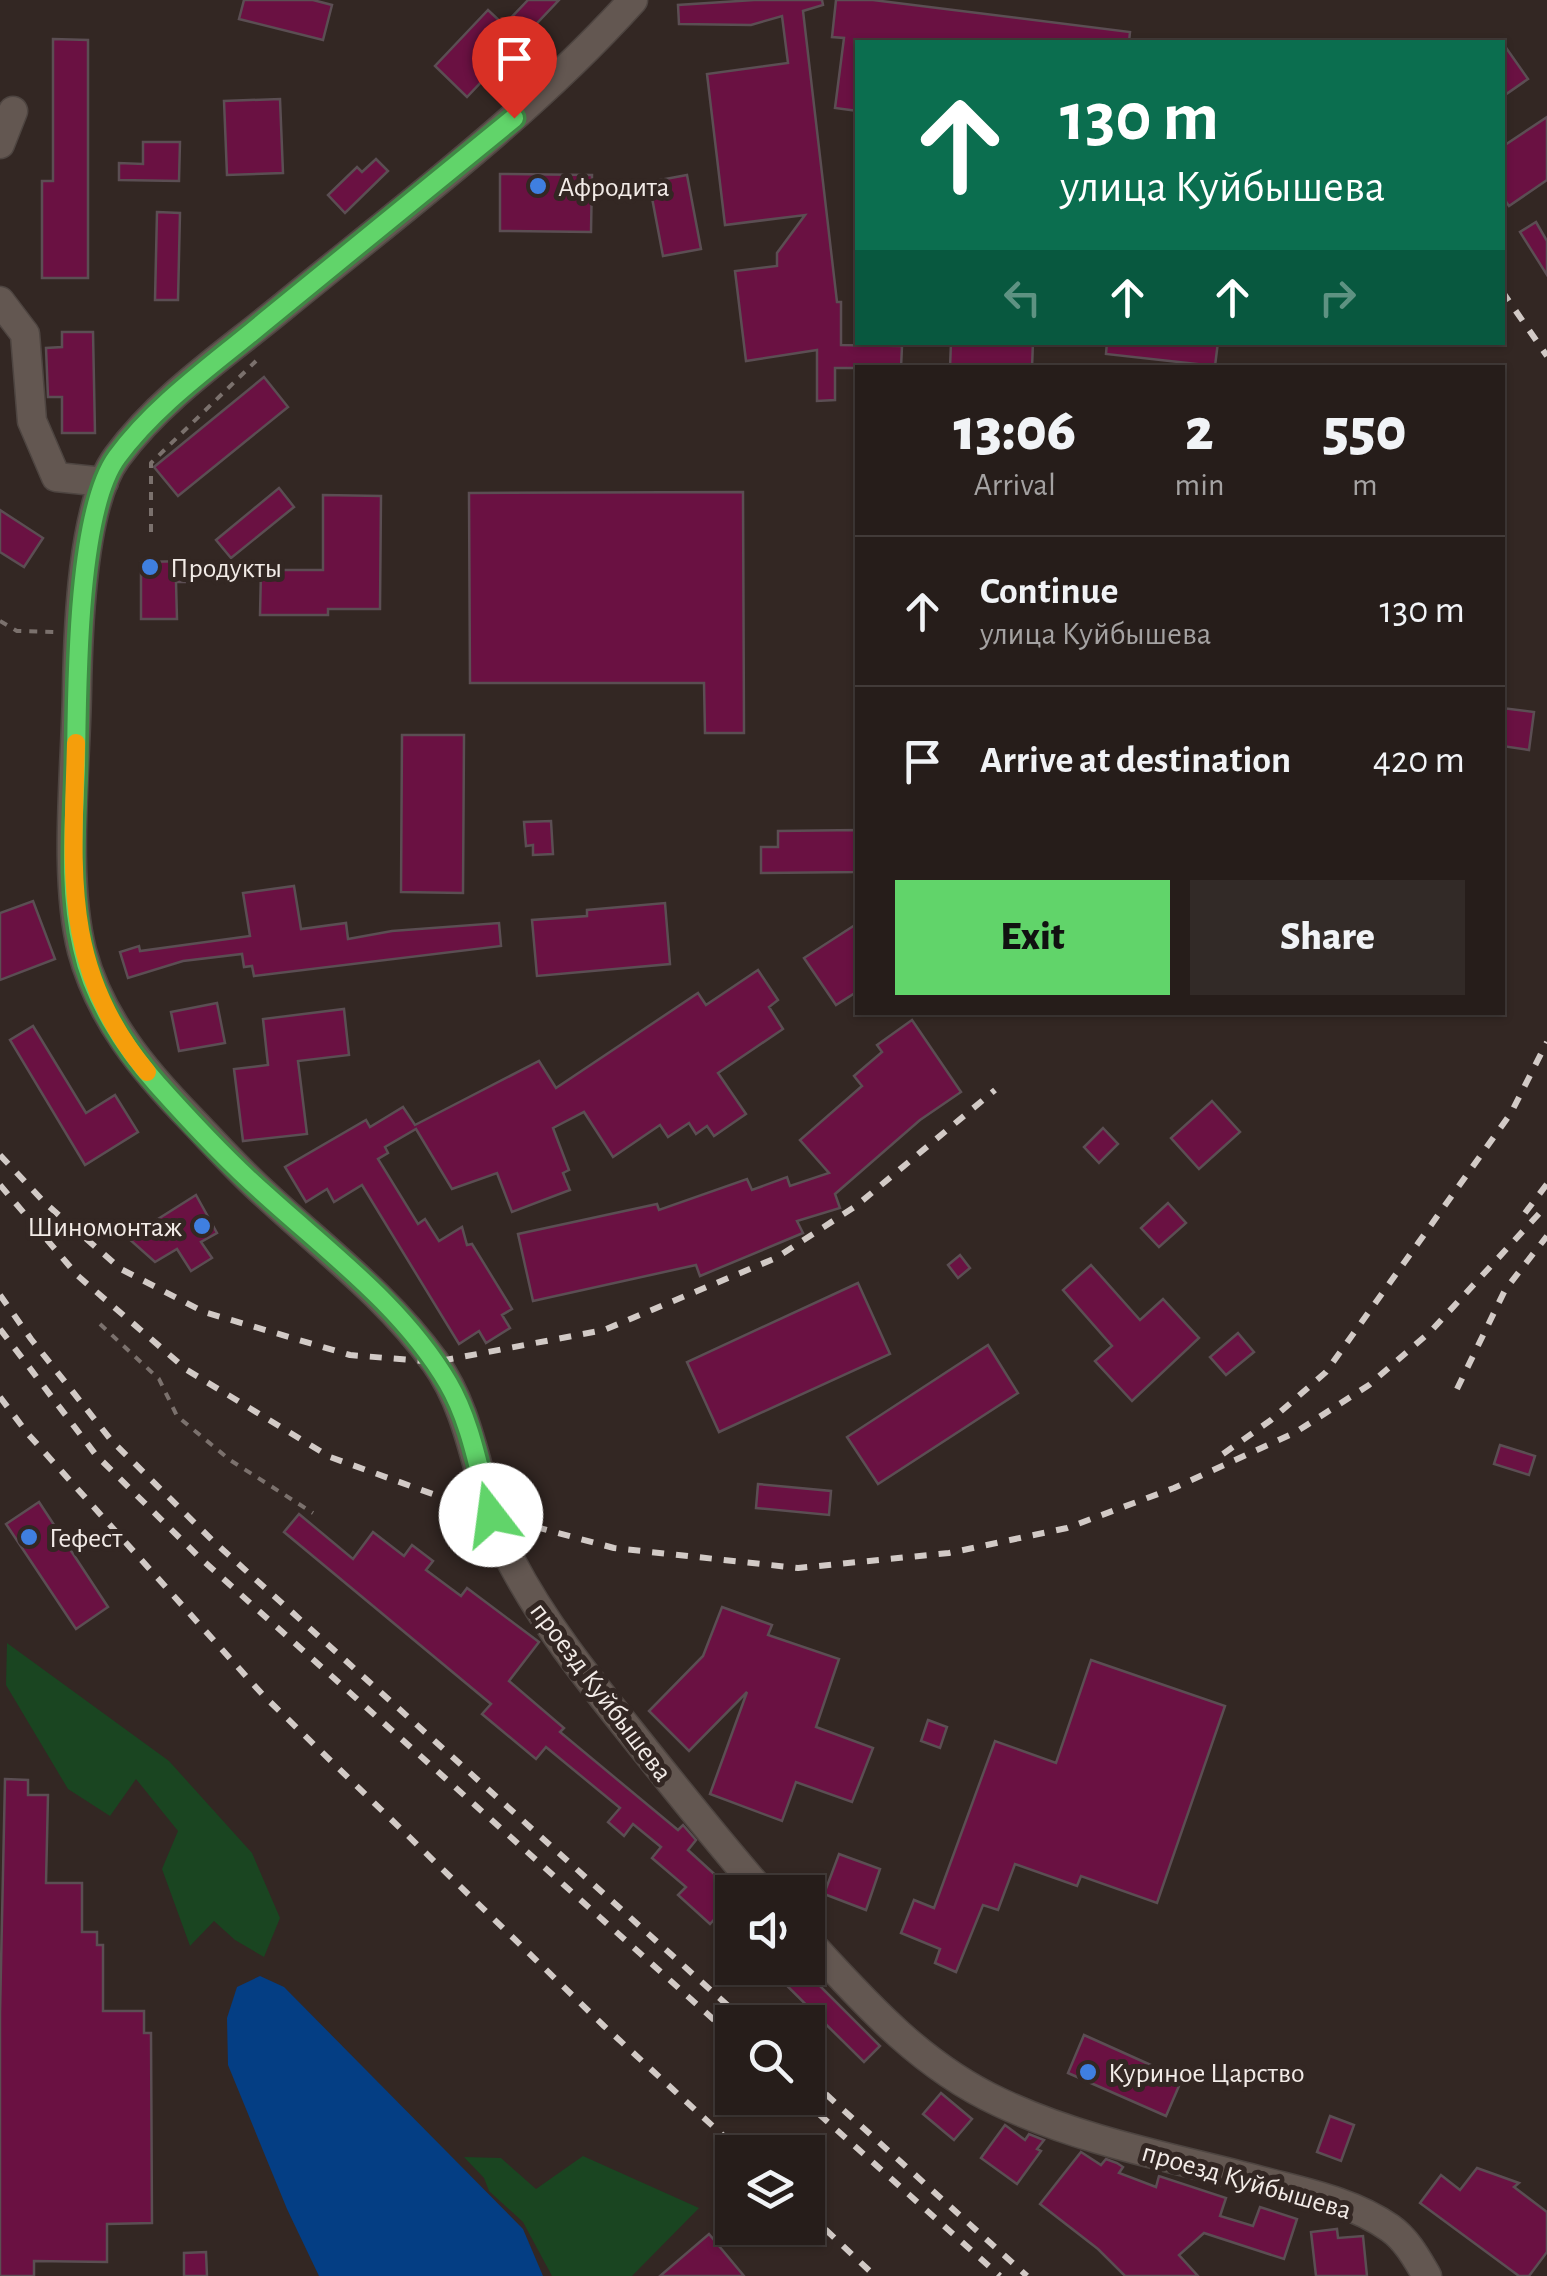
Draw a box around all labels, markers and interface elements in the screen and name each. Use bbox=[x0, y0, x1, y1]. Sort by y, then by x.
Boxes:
pin bbox=[472, 16, 557, 119]
icon: arrive bbox=[487, 31, 542, 86]
icon: ahead bbox=[895, 80, 1025, 210]
text: 130 m bbox=[1060, 83, 1219, 153]
text: улица Куйбышева bbox=[1060, 165, 1385, 210]
place label: Афродита bbox=[558, 174, 670, 202]
marker: Афродита bbox=[527, 175, 549, 197]
icon: left bbox=[995, 270, 1050, 325]
icon: ahead bbox=[1100, 270, 1155, 325]
icon: ahead bbox=[1205, 270, 1260, 325]
icon: right bbox=[1310, 270, 1365, 325]
text: 13:06 bbox=[953, 401, 1076, 461]
text: 2 bbox=[1185, 401, 1214, 461]
text: 550 bbox=[1323, 401, 1407, 461]
text: Arrival bbox=[974, 469, 1056, 501]
text: min bbox=[1175, 469, 1224, 501]
text: m bbox=[1352, 469, 1377, 501]
place label: Продукты bbox=[170, 555, 282, 583]
marker: Продукты bbox=[139, 556, 161, 578]
text: Continue bbox=[980, 573, 1118, 611]
icon: ahead bbox=[895, 584, 950, 639]
text: 130 m bbox=[1380, 592, 1465, 630]
text: улица Куйбышева bbox=[980, 618, 1211, 650]
icon: arrive bbox=[895, 734, 950, 789]
text: Arrive at destination bbox=[980, 742, 1291, 780]
text: 420 m bbox=[1373, 742, 1465, 780]
button: Exit bbox=[895, 880, 1170, 995]
button: Share bbox=[1190, 880, 1465, 995]
place label: Шиномонтаж bbox=[27, 1214, 182, 1242]
marker: Шиномонтаж bbox=[191, 1215, 213, 1237]
position arrow bbox=[439, 1463, 543, 1567]
place label: Гефест bbox=[49, 1525, 123, 1553]
marker: Гефест bbox=[18, 1526, 40, 1548]
street label: проезд Куйбышева bbox=[524, 1597, 677, 1787]
map controls bbox=[715, 1875, 825, 2245]
button: sound bbox=[715, 1875, 825, 1985]
button: search bbox=[715, 2005, 825, 2115]
place label: Куриное Царство bbox=[1108, 2060, 1304, 2088]
marker: Куриное Царство bbox=[1077, 2061, 1099, 2083]
button: layers bbox=[715, 2135, 825, 2245]
street label: проезд Куйбышева bbox=[1139, 2139, 1354, 2225]

